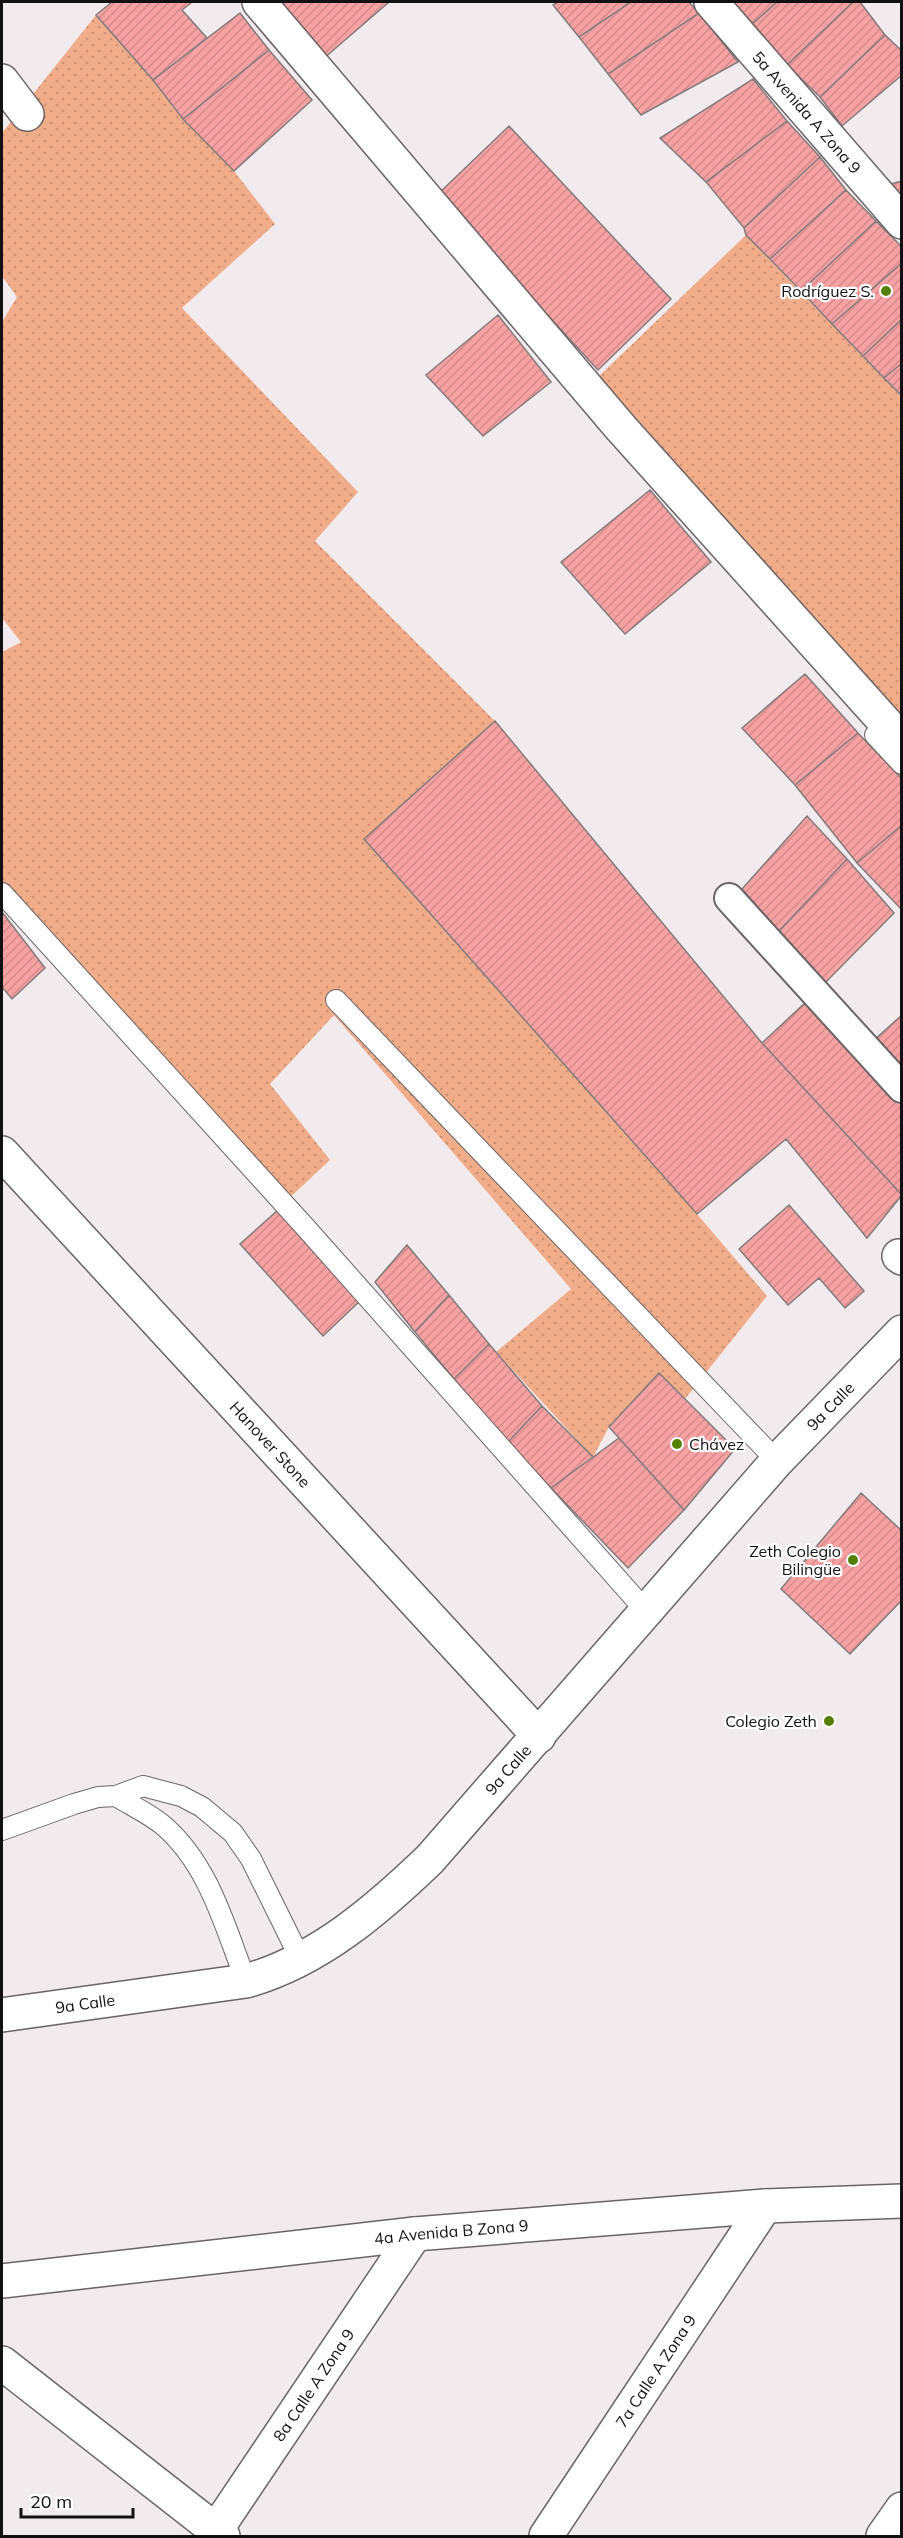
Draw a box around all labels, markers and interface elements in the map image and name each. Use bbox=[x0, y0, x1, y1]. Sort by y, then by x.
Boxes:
street label: 5a Avenida A Zona 9 bbox=[748, 47, 865, 178]
place label: Rodríguez S. bbox=[781, 281, 874, 301]
marker: Rodríguez S. bbox=[879, 284, 893, 298]
street label: 9a Calle bbox=[802, 1378, 858, 1435]
street label: Hanover Stone bbox=[226, 1397, 315, 1492]
place label: Chávez bbox=[689, 1434, 744, 1454]
marker: Chávez bbox=[670, 1437, 684, 1451]
place label: Zeth Colegio Bilingüe bbox=[749, 1541, 841, 1579]
marker: Zeth Colegio Bilingüe bbox=[846, 1553, 860, 1567]
place label: Colegio Zeth bbox=[725, 1711, 817, 1731]
marker: Colegio Zeth bbox=[822, 1714, 836, 1728]
street label: 9a Calle bbox=[481, 1740, 535, 1799]
street label: 9a Calle bbox=[54, 1989, 116, 2017]
street label: 4a Avenida B Zona 9 bbox=[373, 2215, 529, 2249]
street label: 7a Calle A Zona 9 bbox=[611, 2311, 700, 2431]
street label: 8a Calle A Zona 9 bbox=[269, 2325, 358, 2445]
scale bar bbox=[21, 2481, 134, 2519]
text: 20 m bbox=[30, 2490, 72, 2513]

